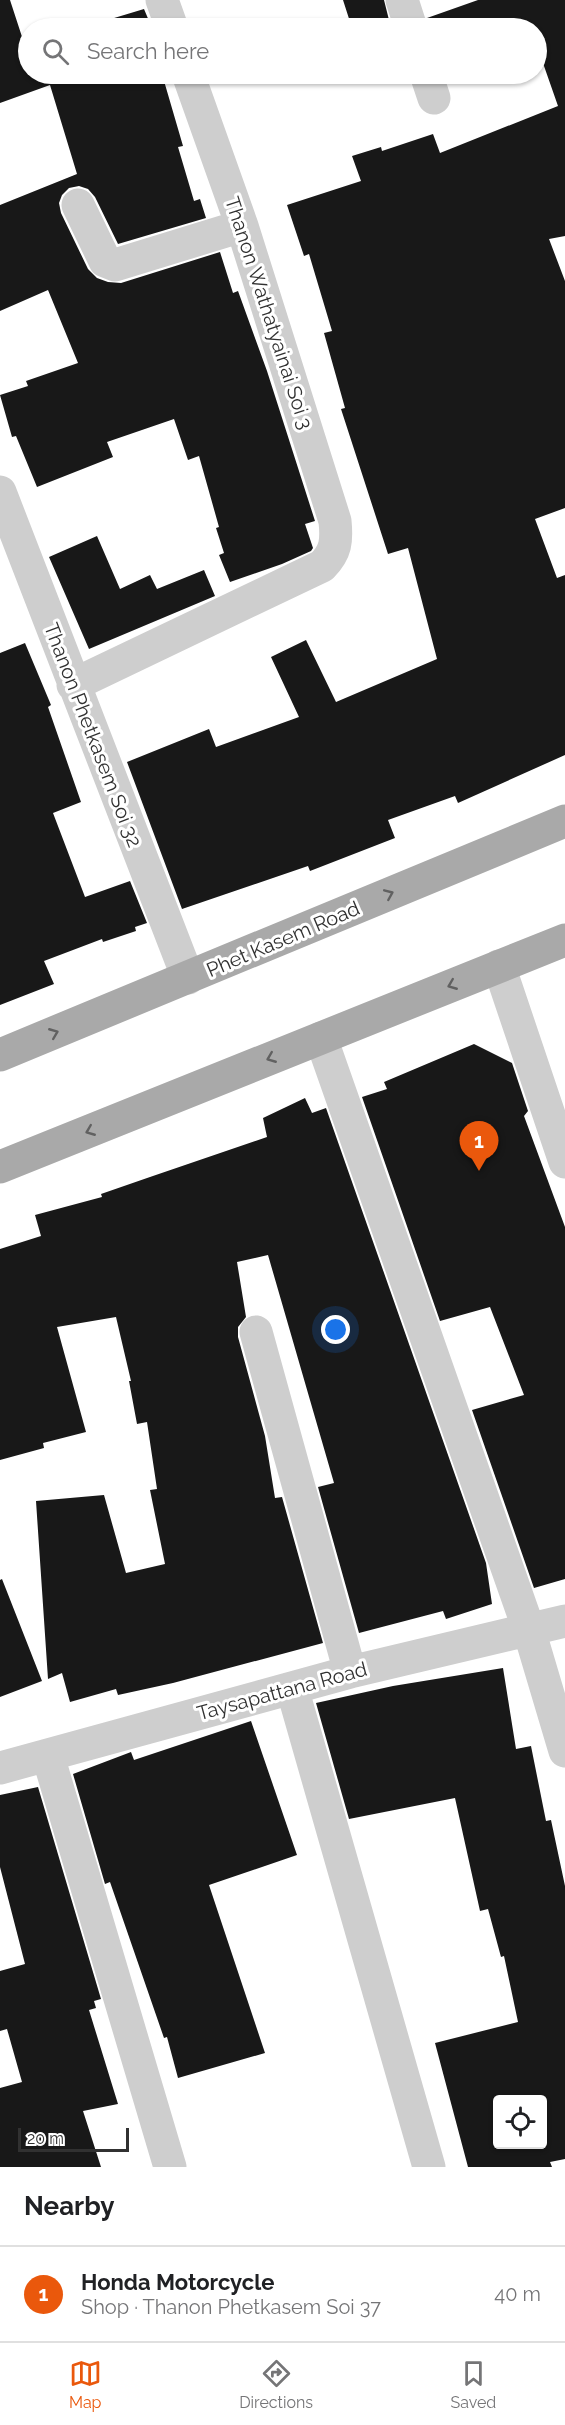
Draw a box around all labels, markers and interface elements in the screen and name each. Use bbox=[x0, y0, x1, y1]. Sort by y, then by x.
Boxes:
search box bbox=[18, 18, 547, 84]
icon: search bbox=[39, 35, 72, 68]
text: Search here bbox=[87, 38, 209, 64]
street label: Thanon Wathatyainai Soi 3 bbox=[220, 194, 318, 432]
street label: Thanon Phetkasem Soi 32 bbox=[39, 619, 147, 851]
one-way arrow bbox=[383, 889, 394, 901]
street label: Phet Kasem Road bbox=[203, 896, 363, 982]
one-way arrow bbox=[448, 978, 459, 990]
one-way arrow bbox=[48, 1028, 59, 1040]
one-way arrow bbox=[267, 1051, 278, 1063]
pin: 1 bbox=[460, 1122, 498, 1171]
one-way arrow bbox=[86, 1124, 97, 1136]
your location bbox=[321, 1315, 350, 1344]
street label: Taysapattana Road bbox=[194, 1657, 370, 1725]
map controls bbox=[493, 2095, 547, 2149]
button: locate bbox=[493, 2095, 547, 2149]
scale bar bbox=[18, 2125, 129, 2152]
text: 20 m bbox=[27, 2129, 64, 2148]
text: Nearby bbox=[24, 2191, 114, 2221]
text: Honda Motorcycle bbox=[81, 2269, 274, 2295]
text: 1 bbox=[39, 2282, 48, 2306]
text: 40 m bbox=[494, 2282, 541, 2306]
text: Shop · Thanon Phetkasem Soi 37 bbox=[81, 2295, 381, 2319]
tab: Map bbox=[69, 2357, 102, 2412]
tab: Directions bbox=[239, 2357, 313, 2412]
tab: Saved bbox=[450, 2357, 496, 2412]

